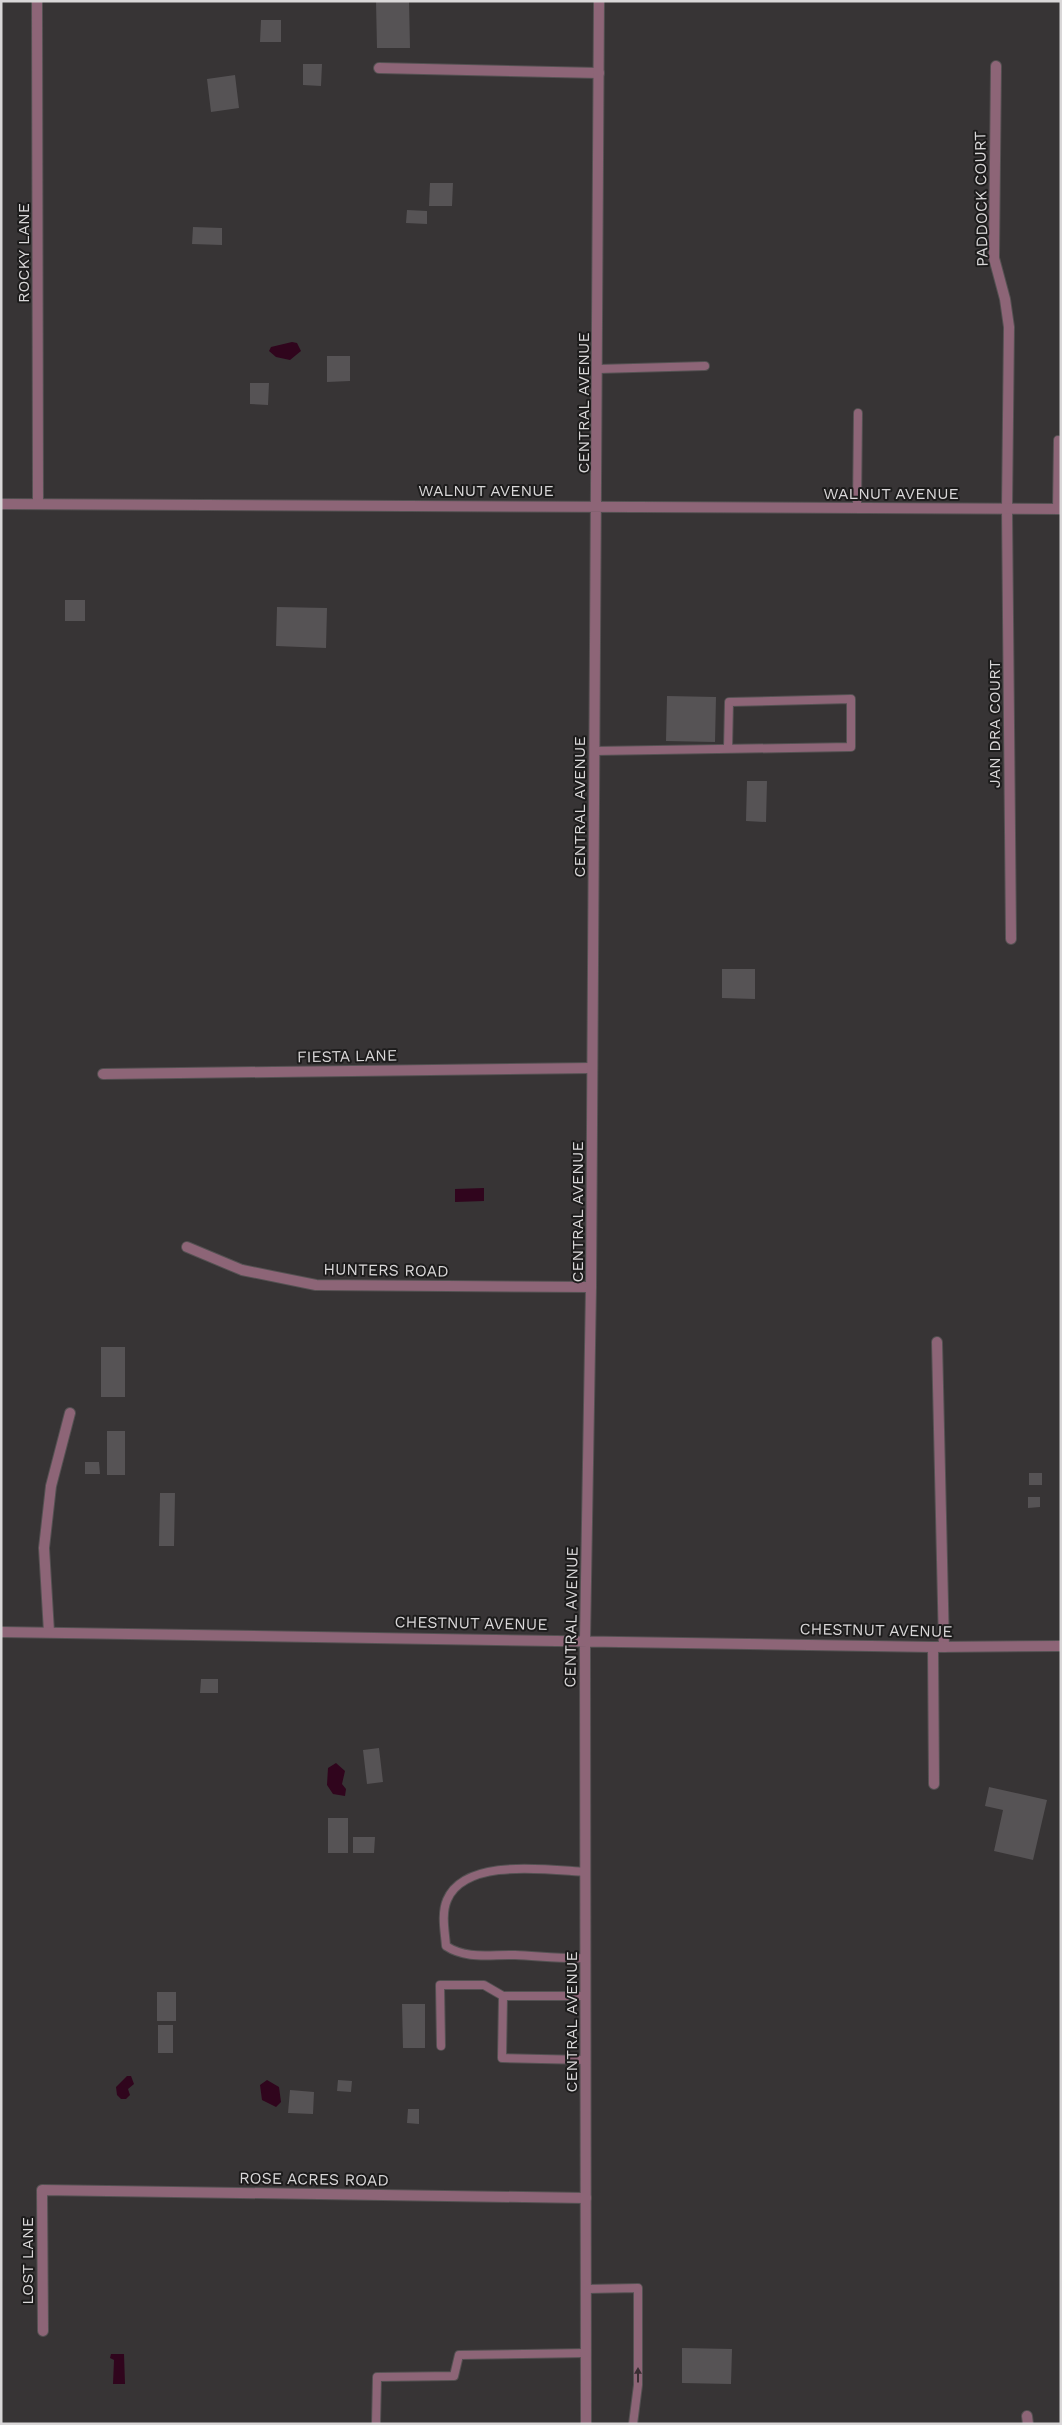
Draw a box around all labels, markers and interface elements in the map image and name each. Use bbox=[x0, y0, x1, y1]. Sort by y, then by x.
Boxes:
street label: PADDOCK COURT bbox=[970, 131, 992, 267]
street label: ROCKY LANE bbox=[14, 203, 33, 303]
street label: CENTRAL AVENUE bbox=[574, 332, 593, 474]
street label: WALNUT AVENUE bbox=[418, 481, 554, 500]
street label: WALNUT AVENUE bbox=[823, 484, 959, 503]
street label: JAN DRA COURT bbox=[985, 660, 1004, 788]
street label: CENTRAL AVENUE bbox=[570, 736, 589, 878]
street label: FIESTA LANE bbox=[297, 1046, 397, 1066]
street label: CENTRAL AVENUE bbox=[568, 1141, 587, 1283]
street label: HUNTERS ROAD bbox=[323, 1259, 449, 1281]
street label: CENTRAL AVENUE bbox=[560, 1546, 582, 1688]
street label: CHESTNUT AVENUE bbox=[394, 1612, 548, 1634]
street label: CHESTNUT AVENUE bbox=[799, 1619, 953, 1641]
street label: CENTRAL AVENUE bbox=[562, 1951, 581, 2093]
street label: ROSE ACRES ROAD bbox=[239, 2168, 389, 2190]
street label: LOST LANE bbox=[18, 2217, 37, 2305]
one-way arrow bbox=[634, 2367, 642, 2383]

